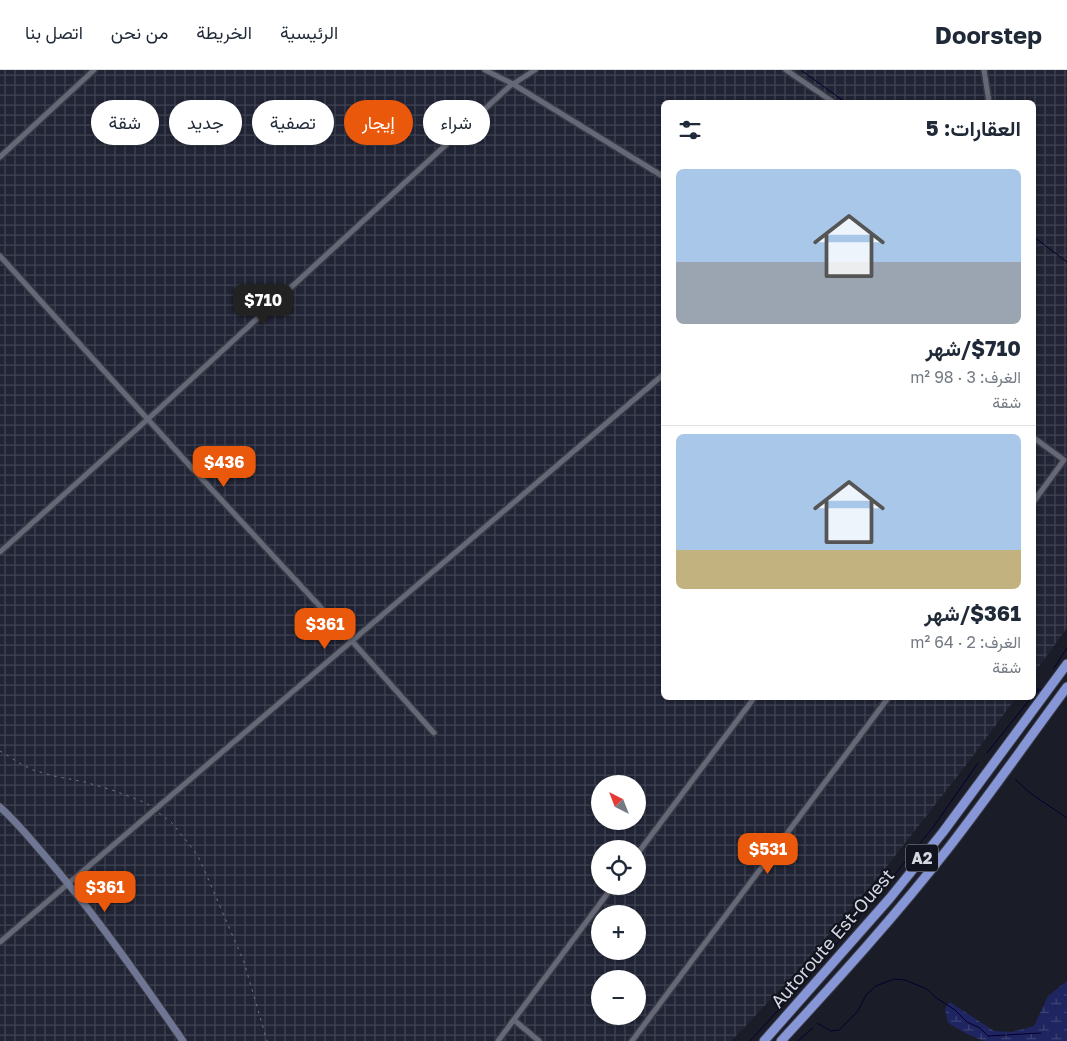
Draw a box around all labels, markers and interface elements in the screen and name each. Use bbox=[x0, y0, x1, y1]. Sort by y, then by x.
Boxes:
text: Doorstep bbox=[935, 20, 1042, 49]
text: اتصل بنا bbox=[25, 21, 83, 43]
text: من نحن bbox=[111, 21, 168, 43]
text: الخريطة bbox=[196, 21, 252, 43]
text: الرئيسية bbox=[280, 21, 338, 43]
chip: شقة bbox=[91, 100, 159, 145]
chip: جديد bbox=[169, 100, 242, 145]
chip: تصفية bbox=[252, 100, 334, 145]
chip: إيجار bbox=[344, 100, 413, 145]
chip: شراء bbox=[423, 100, 490, 145]
text: العقارات: 5 bbox=[926, 115, 1021, 141]
icon: filters bbox=[676, 116, 704, 144]
icon: home bbox=[804, 201, 894, 291]
pin: $710 bbox=[233, 284, 293, 326]
text: $710 bbox=[244, 290, 282, 310]
text: $710/شهر bbox=[925, 335, 1021, 361]
text: الغرف: 3 · 98 m² bbox=[910, 367, 1021, 387]
text: شقة bbox=[992, 392, 1021, 412]
pin: $436 bbox=[194, 446, 254, 488]
text: $436 bbox=[204, 452, 244, 472]
icon: home bbox=[804, 467, 894, 557]
text: $361/شهر bbox=[924, 600, 1021, 626]
pin: $361 bbox=[295, 608, 355, 650]
text: $361 bbox=[306, 614, 344, 634]
text: الغرف: 2 · 64 m² bbox=[910, 632, 1021, 652]
text: شقة bbox=[992, 657, 1021, 677]
north arrow bbox=[591, 775, 646, 830]
map controls bbox=[591, 775, 646, 1025]
pin: $531 bbox=[738, 832, 798, 875]
text: $531 bbox=[749, 839, 787, 859]
button: locate bbox=[591, 840, 646, 895]
road number: A2 bbox=[906, 844, 938, 871]
street label: Autoroute Est-Ouest bbox=[766, 864, 898, 1012]
pin: $361 bbox=[75, 870, 135, 913]
text: $361 bbox=[86, 877, 124, 897]
button: + bbox=[591, 905, 646, 960]
button: − bbox=[591, 970, 646, 1025]

